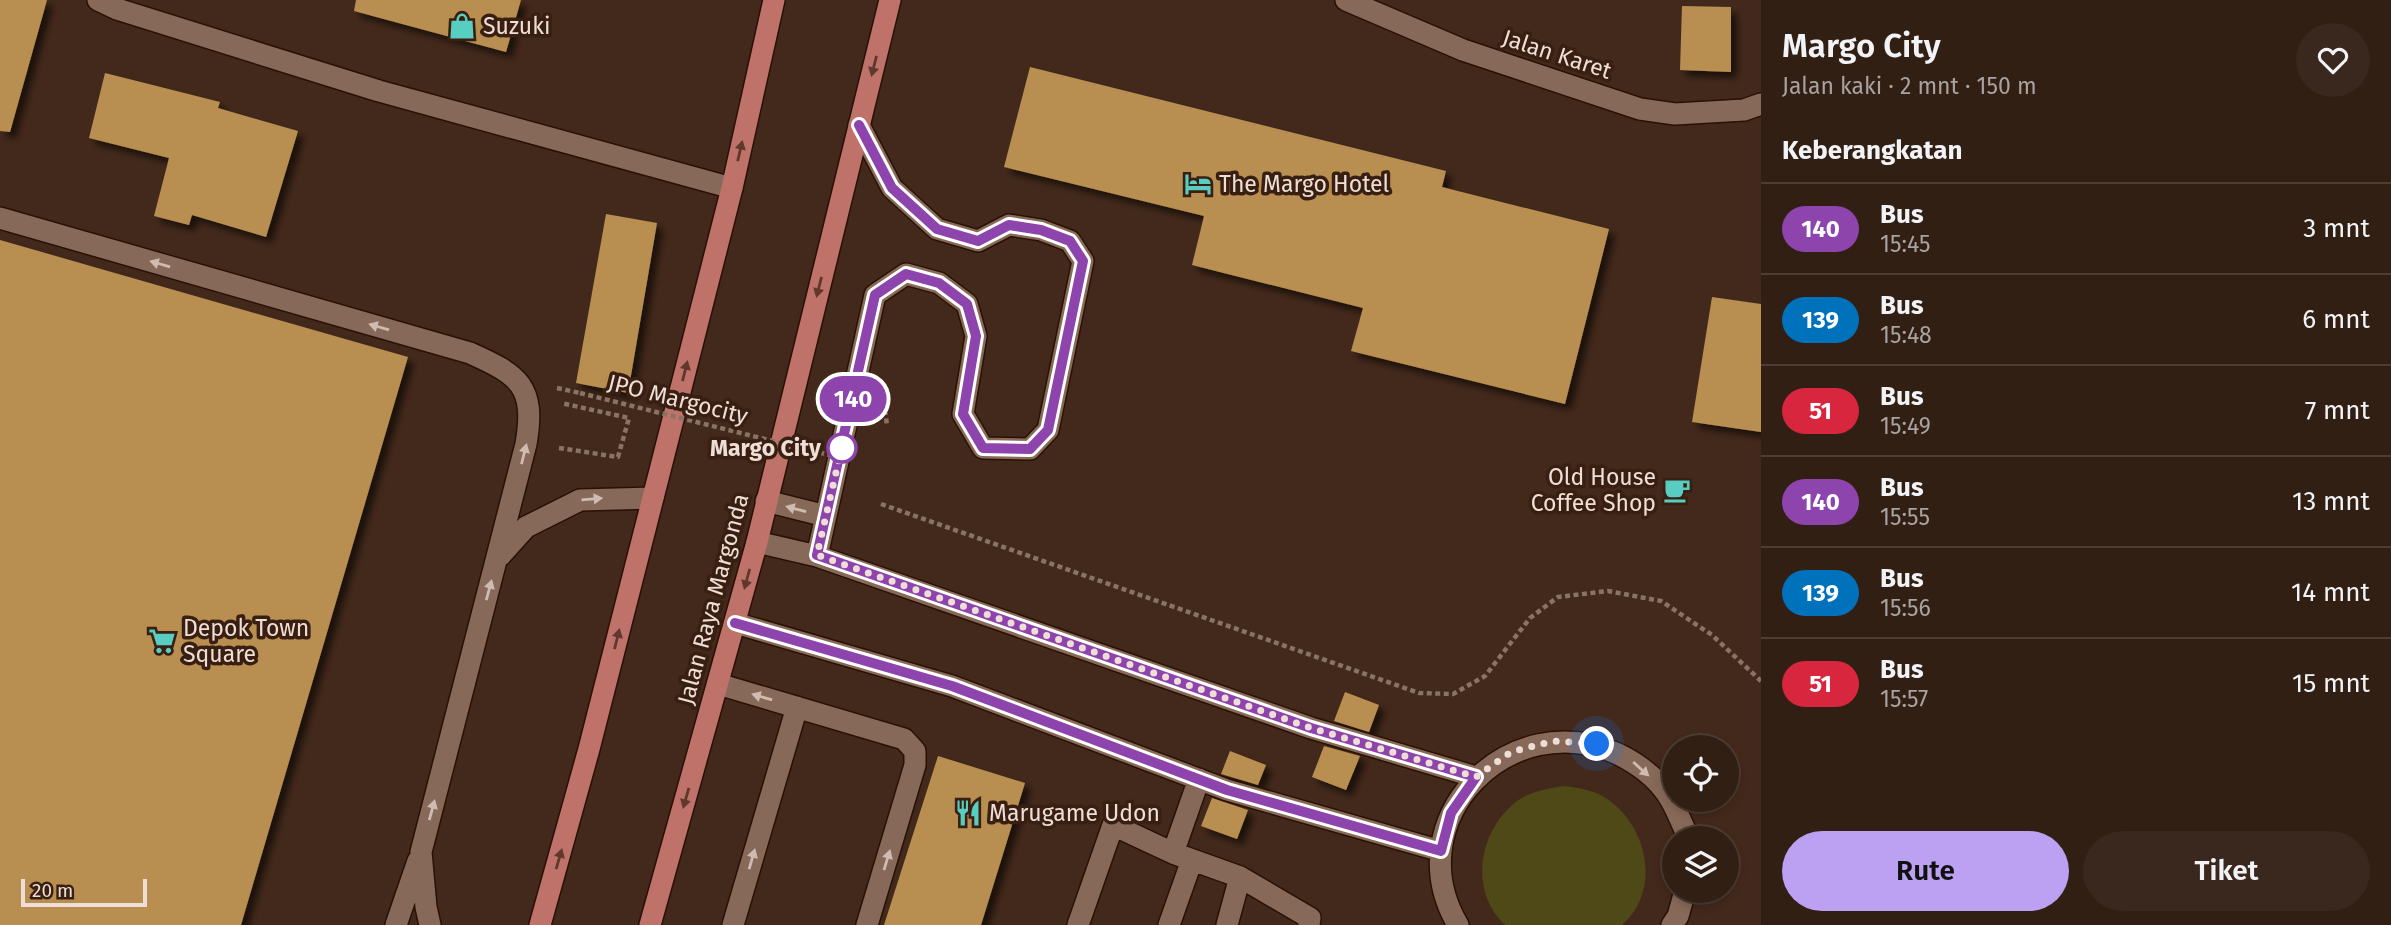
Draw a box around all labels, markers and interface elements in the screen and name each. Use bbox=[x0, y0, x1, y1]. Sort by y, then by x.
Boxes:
shop icon: Suzuki bbox=[447, 11, 477, 41]
place label: Suzuki bbox=[483, 12, 550, 40]
street label: Jalan Karet bbox=[1499, 23, 1616, 85]
button: heart bbox=[2296, 23, 2370, 97]
text: Margo City bbox=[1782, 26, 1941, 66]
one-way arrow bbox=[868, 55, 879, 77]
text: Jalan kaki · 2 mnt · 150 m bbox=[1782, 72, 2037, 100]
text: Keberangkatan bbox=[1782, 135, 1963, 166]
one-way arrow bbox=[735, 140, 746, 162]
hotel icon: The Margo Hotel bbox=[1183, 169, 1213, 199]
place label: The Margo Hotel bbox=[1219, 170, 1390, 198]
text: Bus bbox=[1880, 199, 1923, 230]
text: 3 mnt bbox=[2303, 213, 2370, 244]
text: 140 bbox=[1801, 215, 1840, 243]
text: 15:45 bbox=[1880, 230, 1930, 258]
one-way arrow bbox=[150, 259, 171, 269]
one-way arrow bbox=[813, 276, 824, 298]
text: Bus bbox=[1880, 290, 1923, 321]
text: 6 mnt bbox=[2302, 304, 2370, 335]
text: 139 bbox=[1802, 306, 1839, 334]
one-way arrow bbox=[368, 321, 390, 332]
text: 15:48 bbox=[1880, 321, 1932, 349]
one-way arrow bbox=[680, 360, 691, 382]
street label: JPO Margocity bbox=[605, 368, 752, 430]
line badge: 140 bbox=[813, 376, 893, 422]
text: Bus bbox=[1880, 381, 1923, 412]
text: 140 bbox=[834, 385, 872, 413]
text: 7 mnt bbox=[2305, 395, 2370, 426]
text: 51 bbox=[1809, 397, 1832, 425]
text: 15:49 bbox=[1880, 412, 1931, 440]
marker: Margo City bbox=[827, 433, 857, 463]
place label: Margo City bbox=[710, 434, 822, 462]
one-way arrow bbox=[519, 443, 530, 465]
place label: Old House Coffee Shop bbox=[1531, 463, 1656, 517]
text: Bus bbox=[1880, 472, 1923, 503]
cafe icon: Old House Coffee Shop bbox=[1662, 475, 1692, 505]
text: 13 mnt bbox=[2292, 486, 2370, 517]
text: 140 bbox=[1801, 488, 1840, 516]
street label: Jalan Raya Margonda bbox=[671, 491, 755, 707]
one-way arrow bbox=[581, 493, 603, 504]
one-way arrow bbox=[785, 503, 807, 514]
text: 15:55 bbox=[1880, 503, 1930, 531]
text: Bus bbox=[1880, 563, 1923, 594]
one-way arrow bbox=[741, 569, 751, 590]
text: 14 mnt bbox=[2291, 577, 2370, 608]
one-way arrow bbox=[484, 578, 495, 600]
text: 139 bbox=[1802, 579, 1839, 607]
text: 15:56 bbox=[1880, 594, 1931, 622]
place label: Depok Town Square bbox=[183, 614, 309, 668]
supermarket icon: Depok Town Square bbox=[147, 626, 177, 656]
one-way arrow bbox=[612, 628, 623, 650]
text: Bus bbox=[1880, 654, 1923, 685]
text: 15 mnt bbox=[2292, 668, 2370, 699]
text: 51 bbox=[1809, 670, 1832, 698]
text: 15:57 bbox=[1880, 685, 1928, 713]
one-way arrow bbox=[751, 692, 772, 702]
your location bbox=[1579, 726, 1614, 761]
map controls bbox=[1662, 735, 1739, 903]
button: locate bbox=[1662, 735, 1739, 812]
one-way arrow bbox=[1632, 761, 1650, 777]
one-way arrow bbox=[680, 788, 691, 810]
restaurant icon: Marugame Udon bbox=[953, 798, 983, 828]
one-way arrow bbox=[427, 799, 438, 821]
place label: Marugame Udon bbox=[989, 799, 1160, 827]
button: layers bbox=[1662, 826, 1739, 903]
button: Rute bbox=[1782, 831, 2069, 911]
button: Tiket bbox=[2083, 831, 2370, 911]
one-way arrow bbox=[554, 848, 564, 869]
one-way arrow bbox=[748, 849, 758, 870]
one-way arrow bbox=[882, 849, 892, 870]
scale bar bbox=[21, 876, 147, 908]
text: 20 m bbox=[32, 879, 73, 902]

